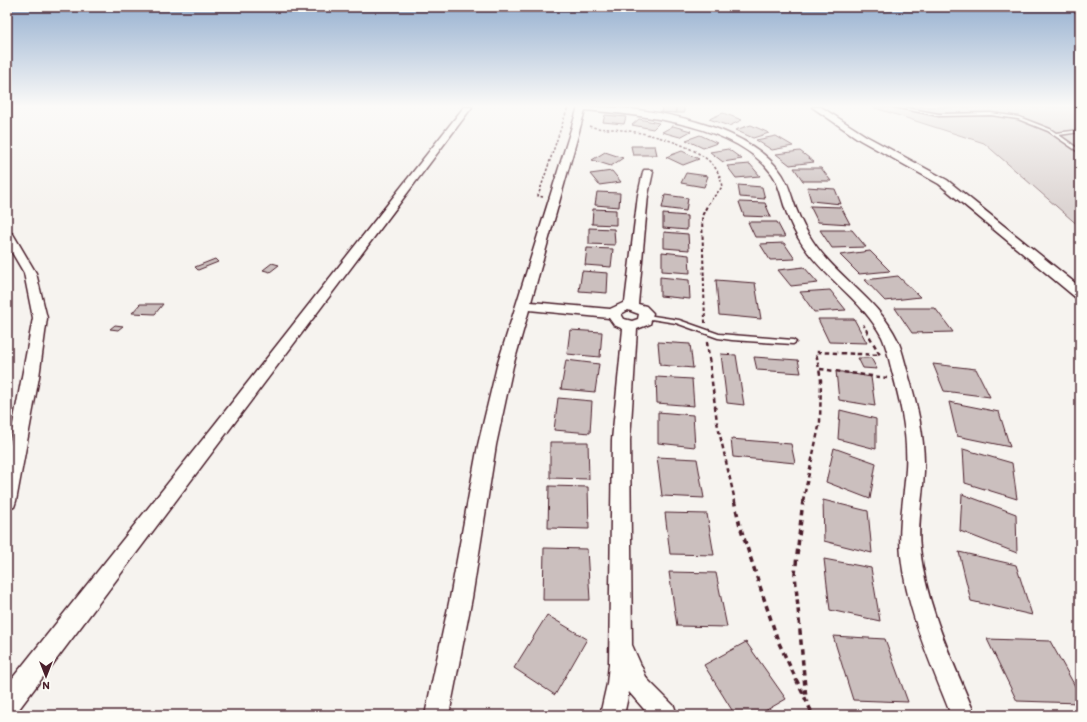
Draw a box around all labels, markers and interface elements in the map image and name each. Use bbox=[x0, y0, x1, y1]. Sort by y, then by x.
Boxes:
north arrow bbox=[26, 656, 66, 696]
text: N bbox=[42, 679, 50, 692]

